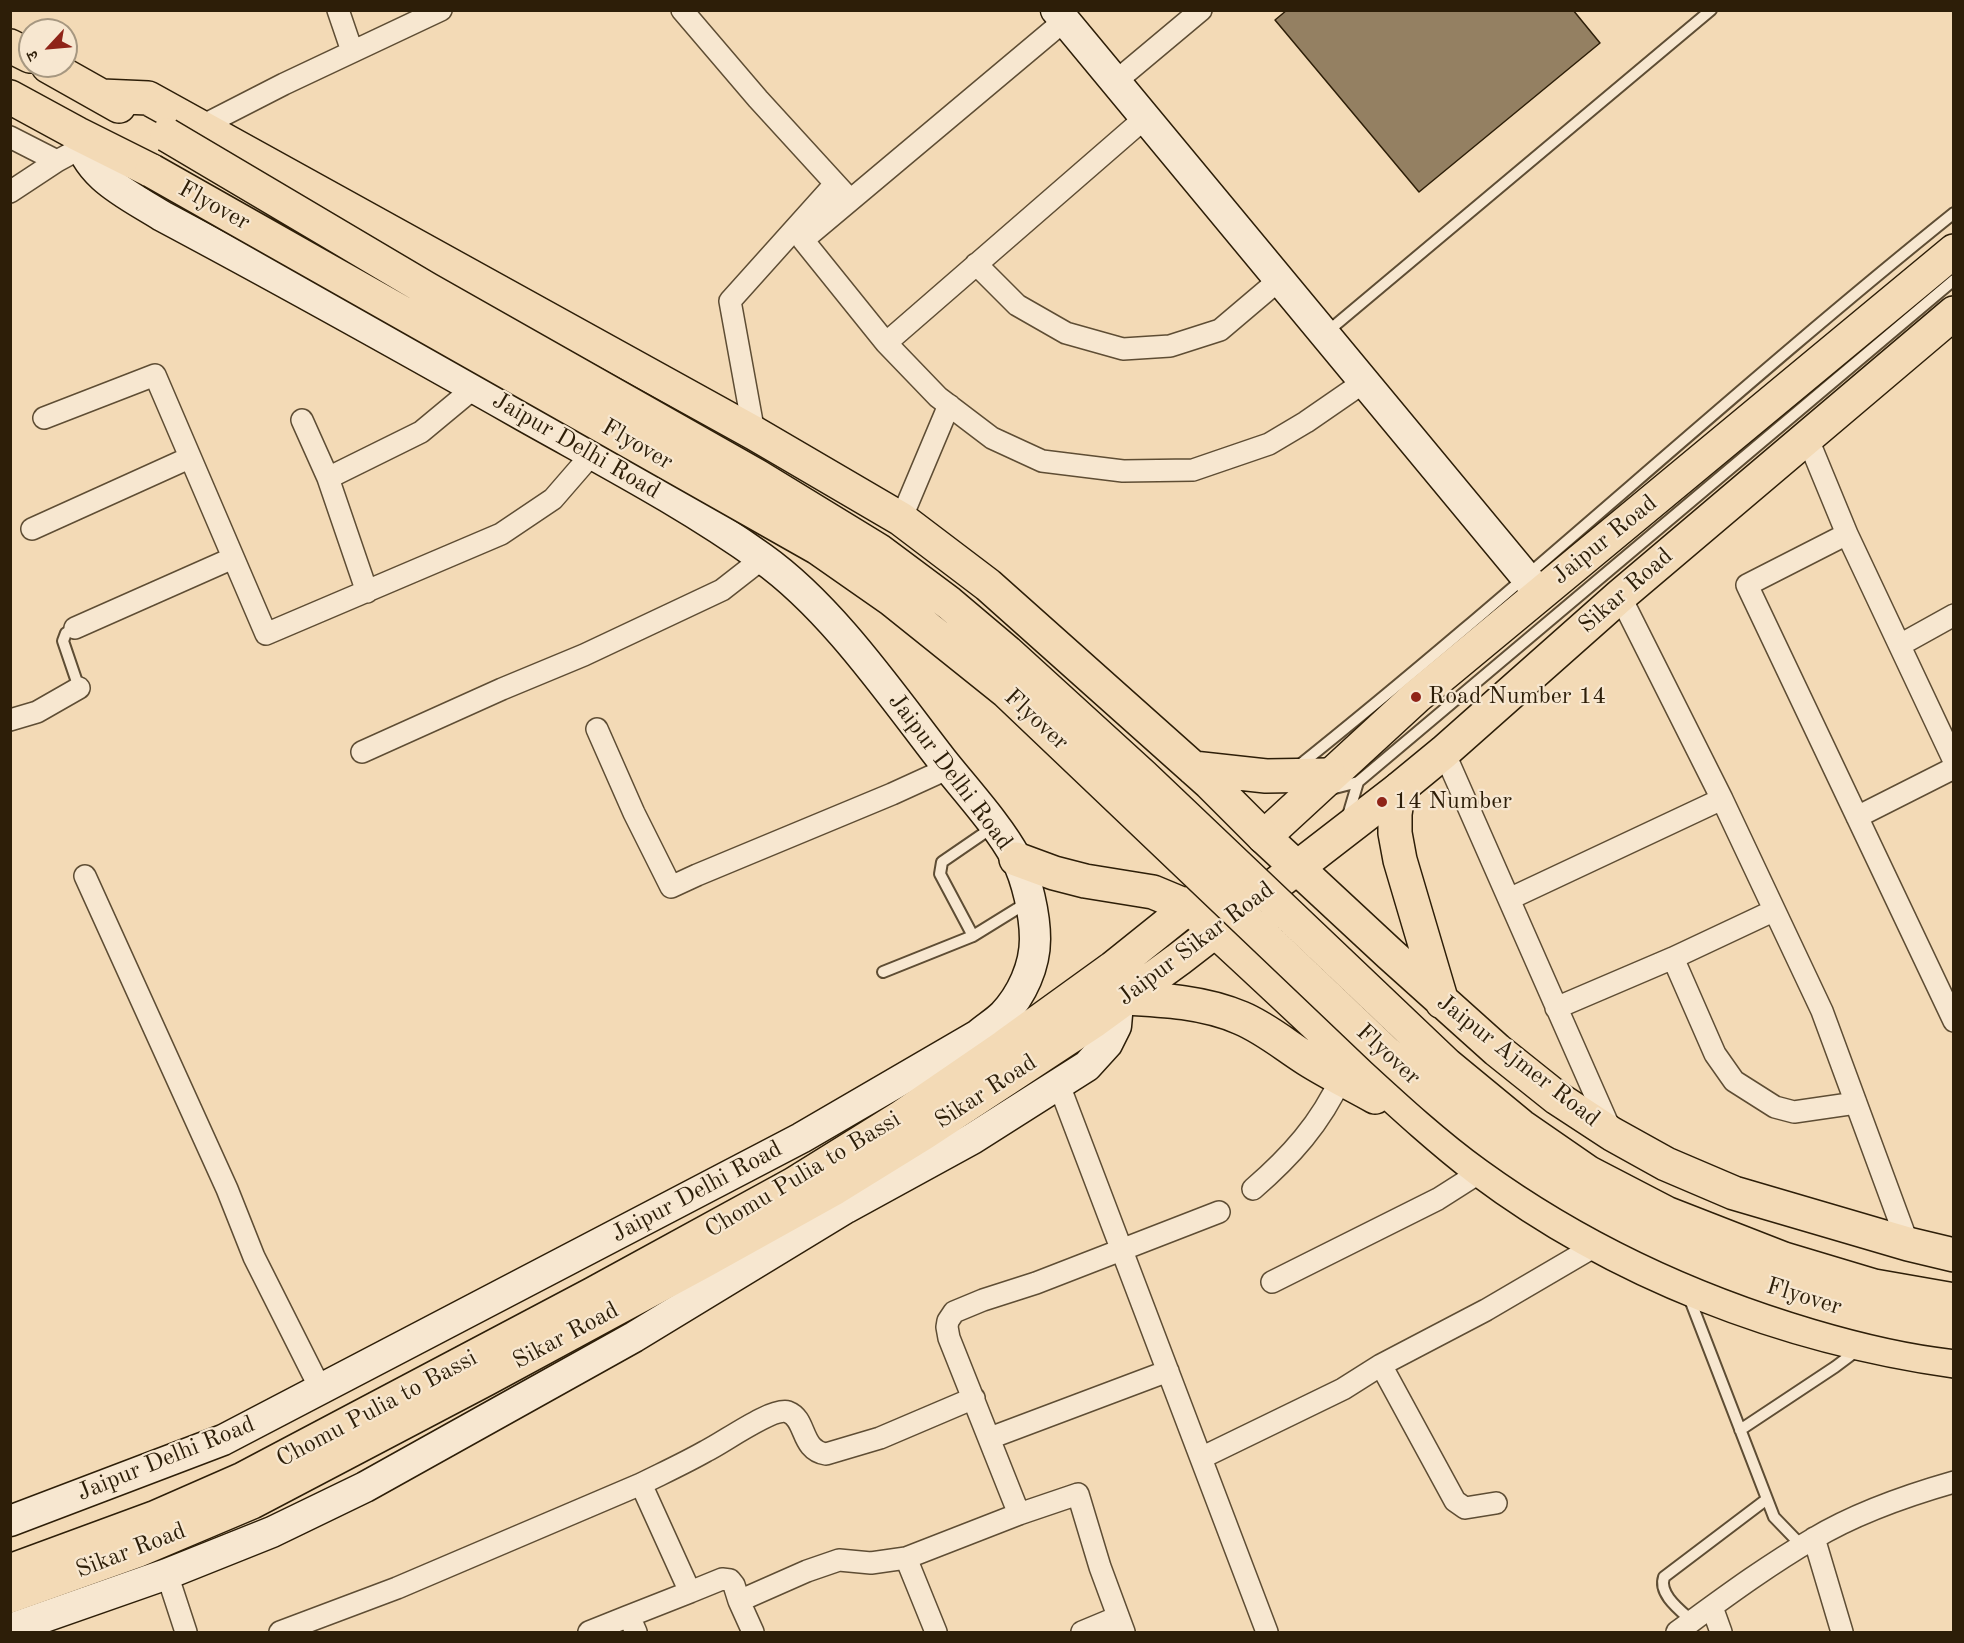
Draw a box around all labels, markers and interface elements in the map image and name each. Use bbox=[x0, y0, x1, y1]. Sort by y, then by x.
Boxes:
north arrow bbox=[18, 18, 78, 78]
text: उ bbox=[25, 48, 43, 62]
street label: Flyover bbox=[173, 175, 255, 237]
street label: Jaipur Delhi Road bbox=[487, 386, 665, 506]
street label: Flyover bbox=[596, 413, 678, 477]
street label: Jaipur Road bbox=[1547, 489, 1663, 591]
street label: Sikar Road bbox=[1573, 542, 1679, 640]
street label: Flyover bbox=[998, 683, 1074, 757]
place label: Road Number 14 bbox=[1428, 683, 1606, 711]
street label: Jaipur Delhi Road bbox=[882, 688, 1018, 856]
marker: Road Number 14 bbox=[1409, 690, 1423, 704]
place label: 14 Number bbox=[1394, 788, 1512, 816]
marker: 14 Number bbox=[1375, 795, 1389, 809]
street label: Jaipur Sikar Road bbox=[1112, 876, 1280, 1012]
street label: Jaipur Ajmer Road bbox=[1431, 988, 1605, 1134]
street label: Flyover bbox=[1350, 1018, 1426, 1092]
street label: Sikar Road bbox=[930, 1048, 1042, 1136]
street label: Chomu Pulia to Bassi bbox=[700, 1105, 906, 1245]
street label: Jaipur Delhi Road bbox=[607, 1135, 787, 1249]
street label: Flyover bbox=[1763, 1272, 1845, 1322]
street label: Sikar Road bbox=[508, 1296, 624, 1376]
street label: Chomu Pulia to Bassi bbox=[272, 1344, 482, 1474]
street label: Jaipur Delhi Road bbox=[73, 1410, 259, 1508]
street label: Sikar Road bbox=[72, 1517, 190, 1585]

